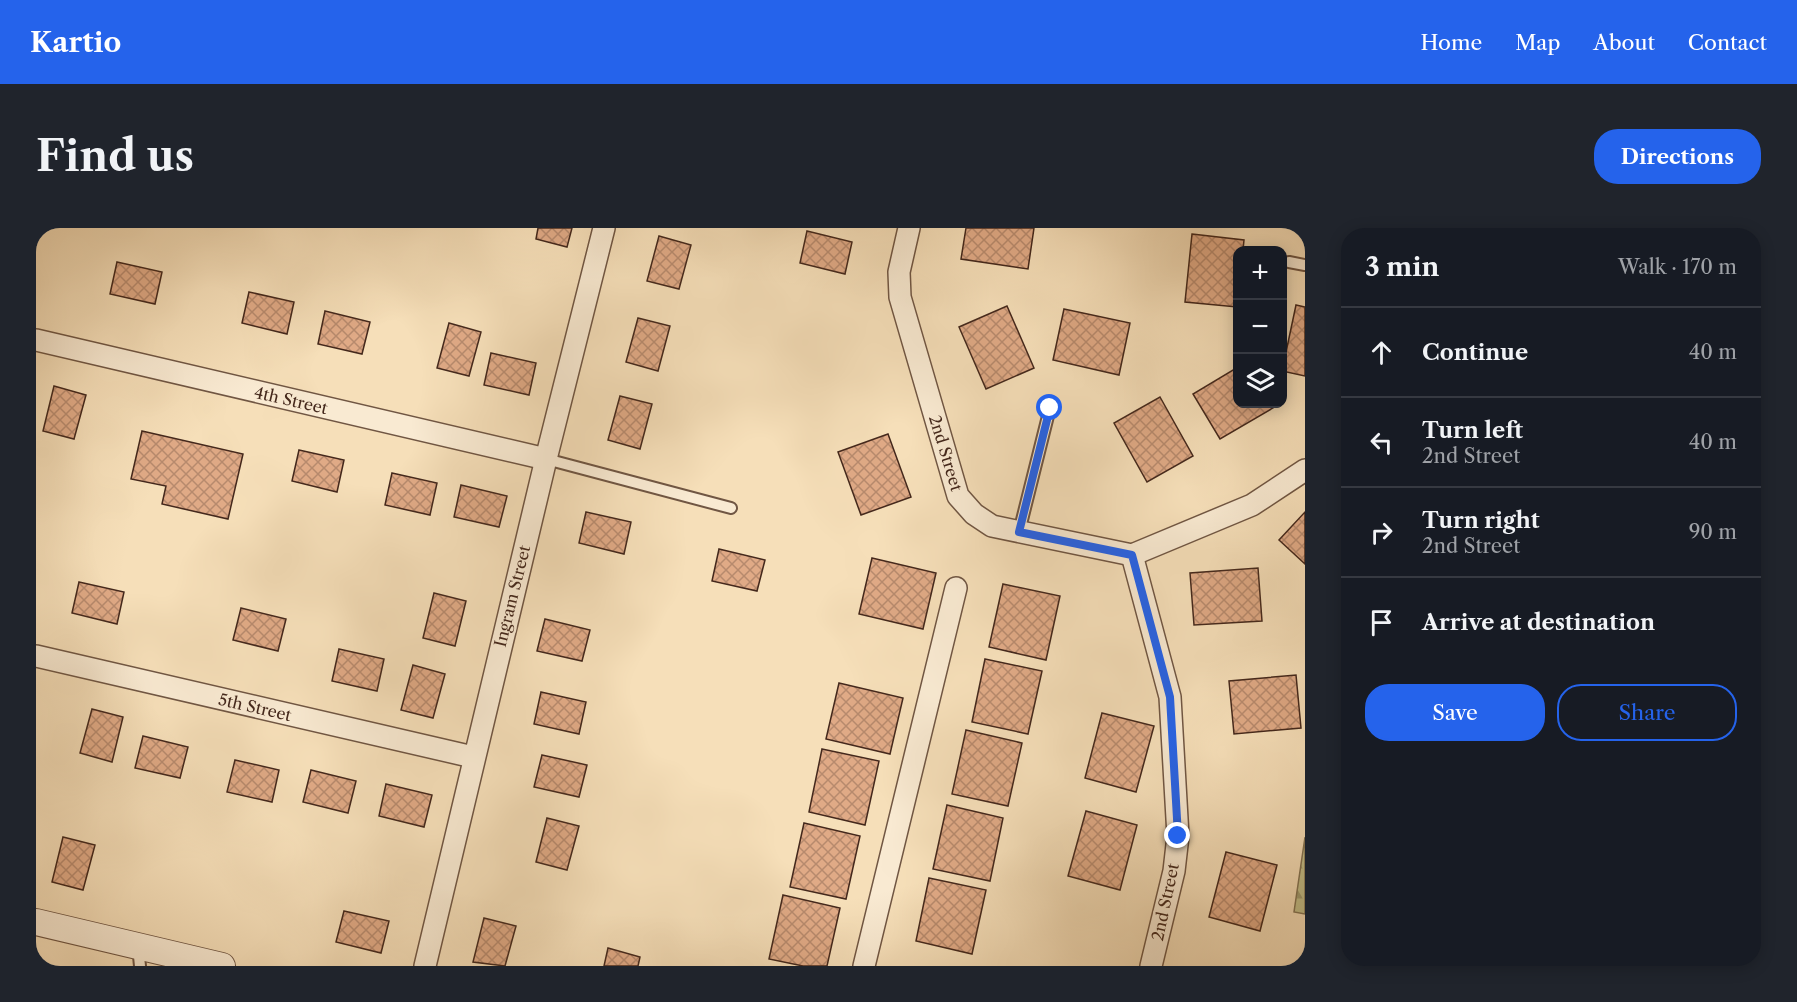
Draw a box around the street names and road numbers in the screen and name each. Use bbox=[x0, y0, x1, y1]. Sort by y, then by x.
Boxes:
street label: 4th Street bbox=[252, 382, 330, 418]
street label: 2nd Street bbox=[925, 413, 967, 494]
street label: Ingram Street bbox=[490, 543, 534, 649]
street label: 5th Street bbox=[217, 689, 294, 725]
street label: 2nd Street bbox=[1147, 861, 1183, 943]

